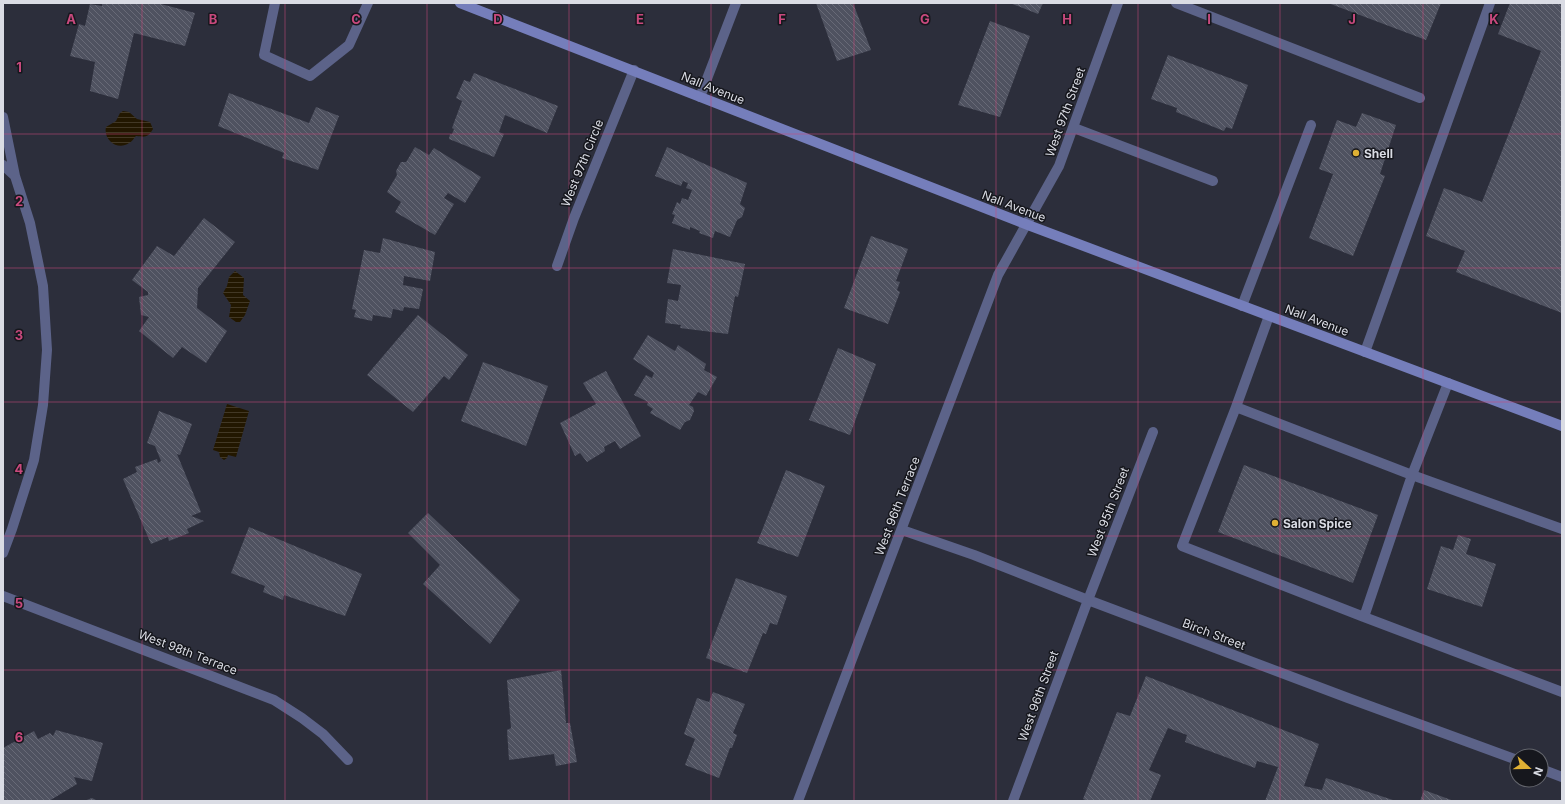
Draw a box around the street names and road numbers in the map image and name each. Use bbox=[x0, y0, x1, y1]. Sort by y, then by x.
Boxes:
street label: West 97th Street bbox=[1042, 65, 1088, 159]
street label: Nall Avenue bbox=[679, 68, 747, 108]
street label: West 97th Circle bbox=[558, 117, 606, 209]
street label: Nall Avenue bbox=[980, 187, 1048, 225]
street label: Nall Avenue bbox=[1283, 301, 1351, 339]
street label: West 96th Terrace bbox=[871, 454, 923, 558]
street label: West 95th Street bbox=[1084, 465, 1132, 559]
street label: Birch Street bbox=[1180, 615, 1248, 653]
street label: West 98th Terrace bbox=[136, 626, 240, 678]
street label: West 96th Street bbox=[1015, 649, 1061, 743]

